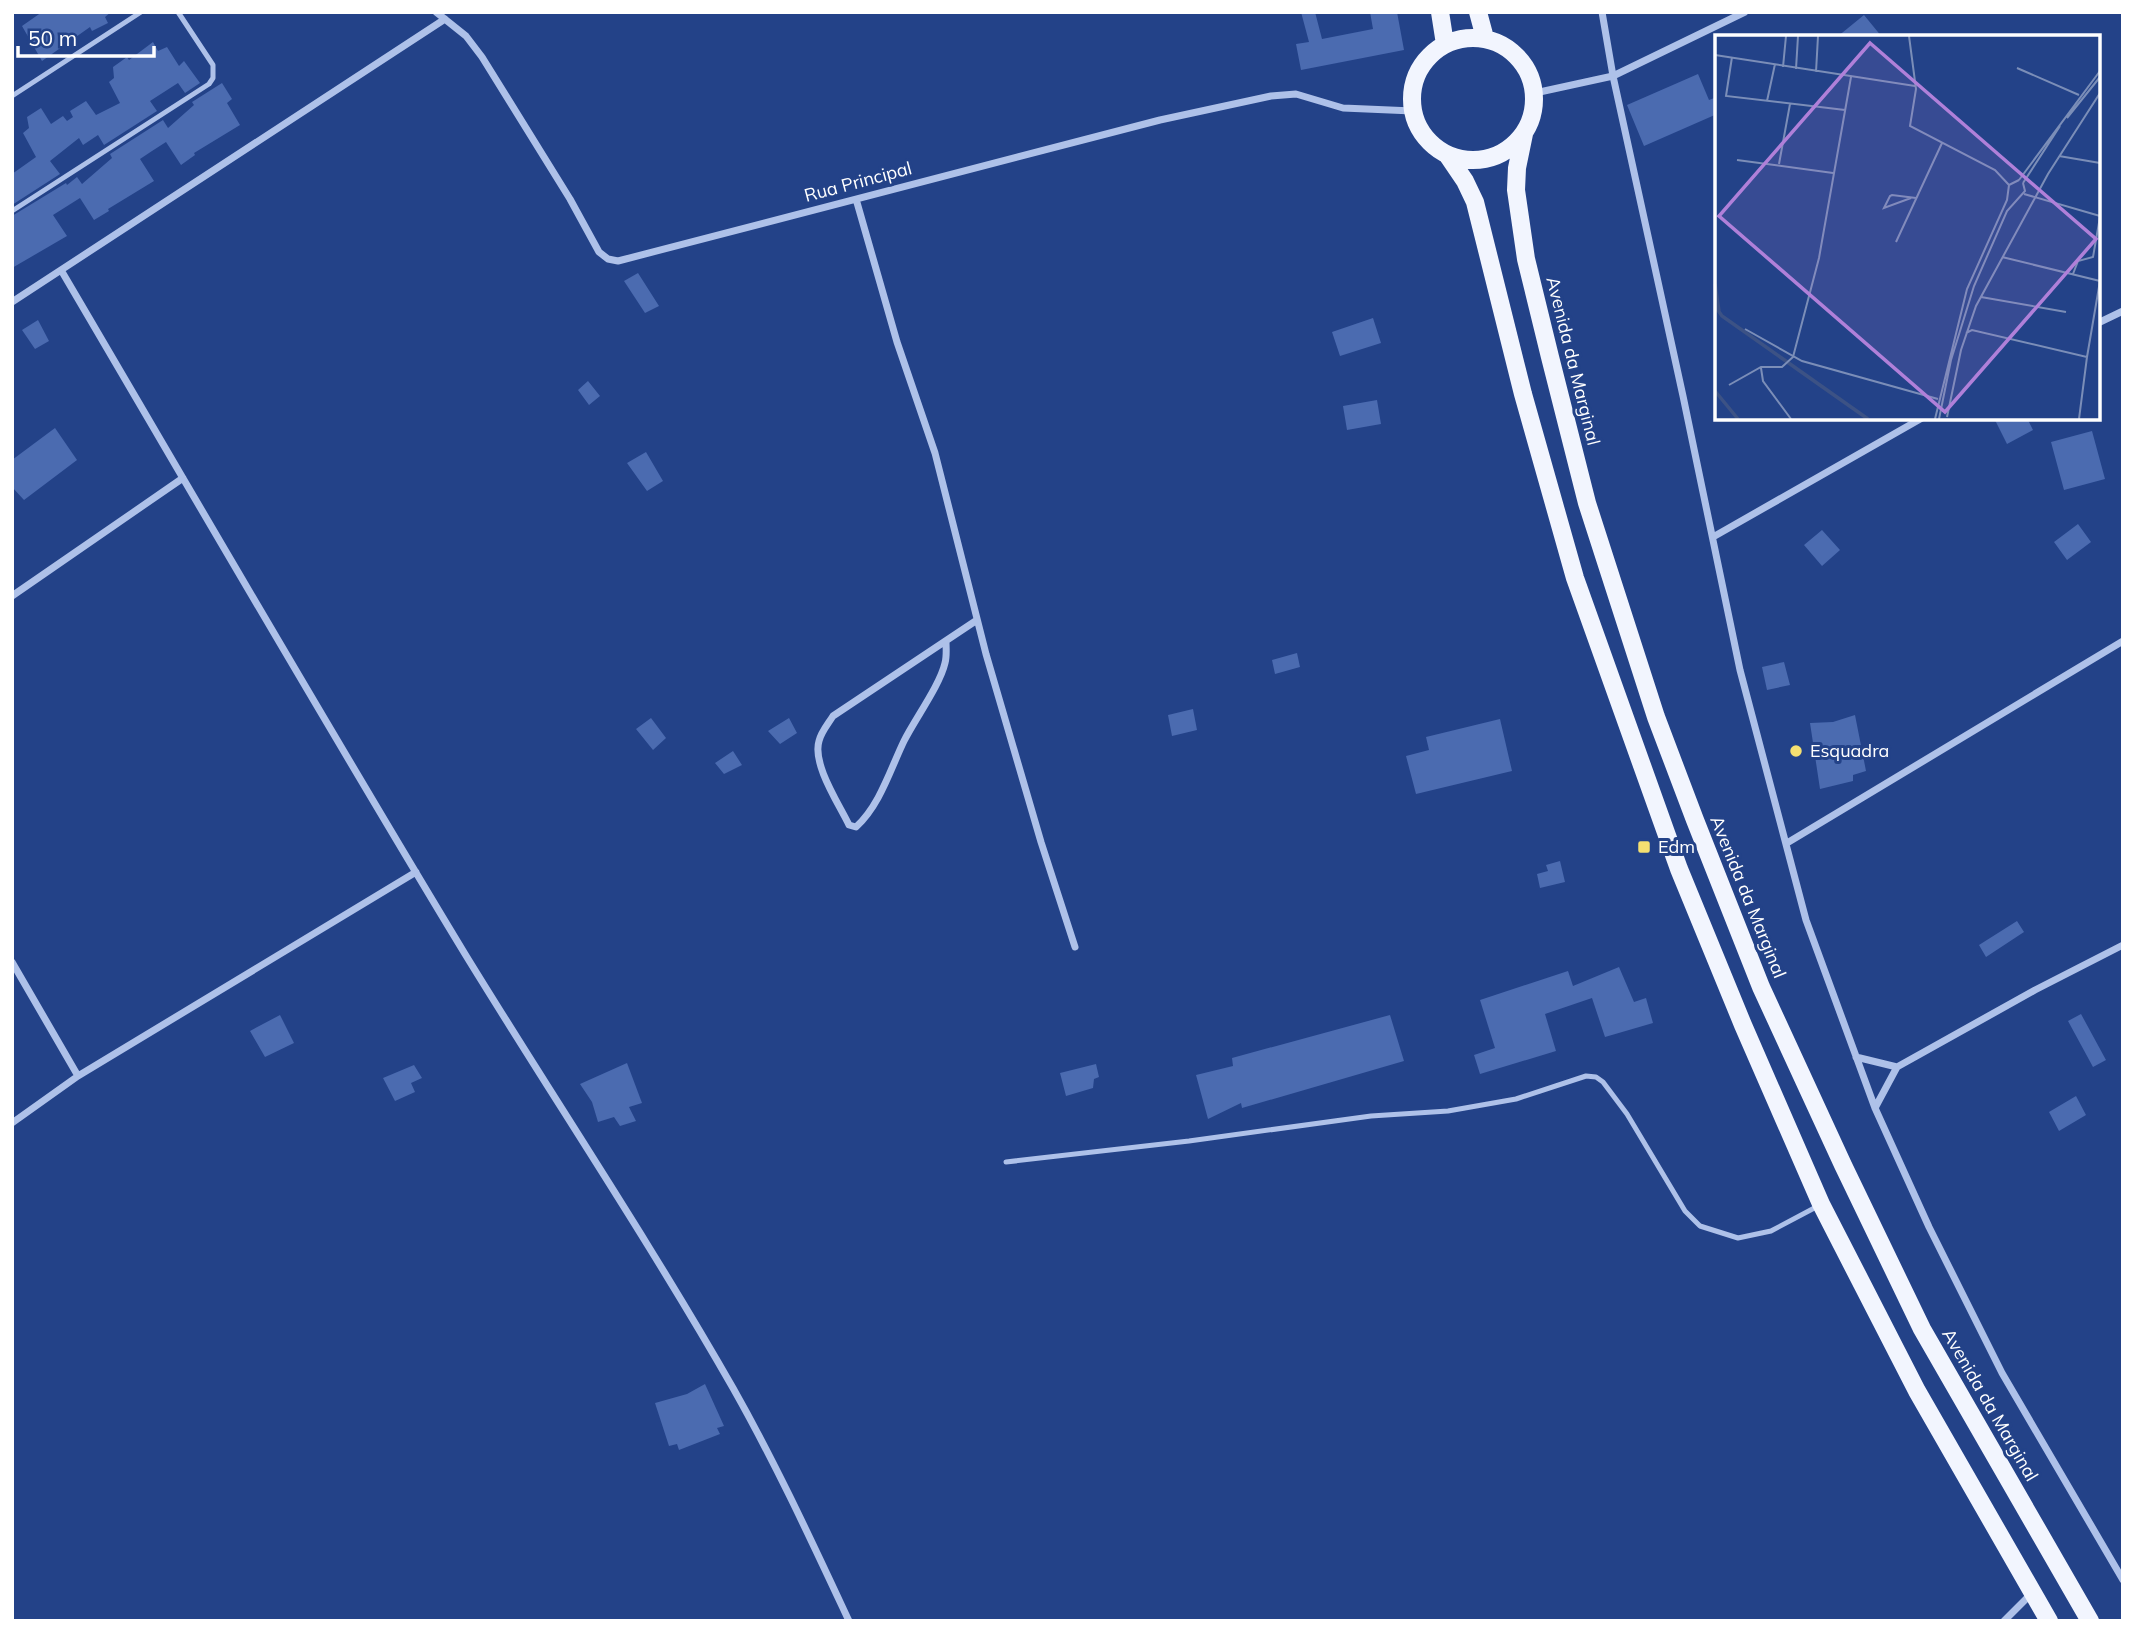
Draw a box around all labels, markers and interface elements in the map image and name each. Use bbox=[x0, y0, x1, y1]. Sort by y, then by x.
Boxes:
scale bar bbox=[18, 14, 154, 58]
text: 50 m bbox=[28, 25, 77, 51]
inset map bbox=[1715, 35, 2100, 420]
street label: Rua Principal bbox=[802, 156, 914, 207]
street label: Avenida da Marginal bbox=[1541, 274, 1606, 448]
place label: Esquadra bbox=[1810, 739, 1889, 762]
marker: Esquadra bbox=[1788, 743, 1804, 759]
street label: Avenida da Marginal bbox=[1705, 812, 1792, 981]
place label: Edm bbox=[1658, 835, 1695, 858]
marker: Edm bbox=[1636, 839, 1652, 855]
street label: Avenida da Marginal bbox=[1937, 1324, 2044, 1485]

